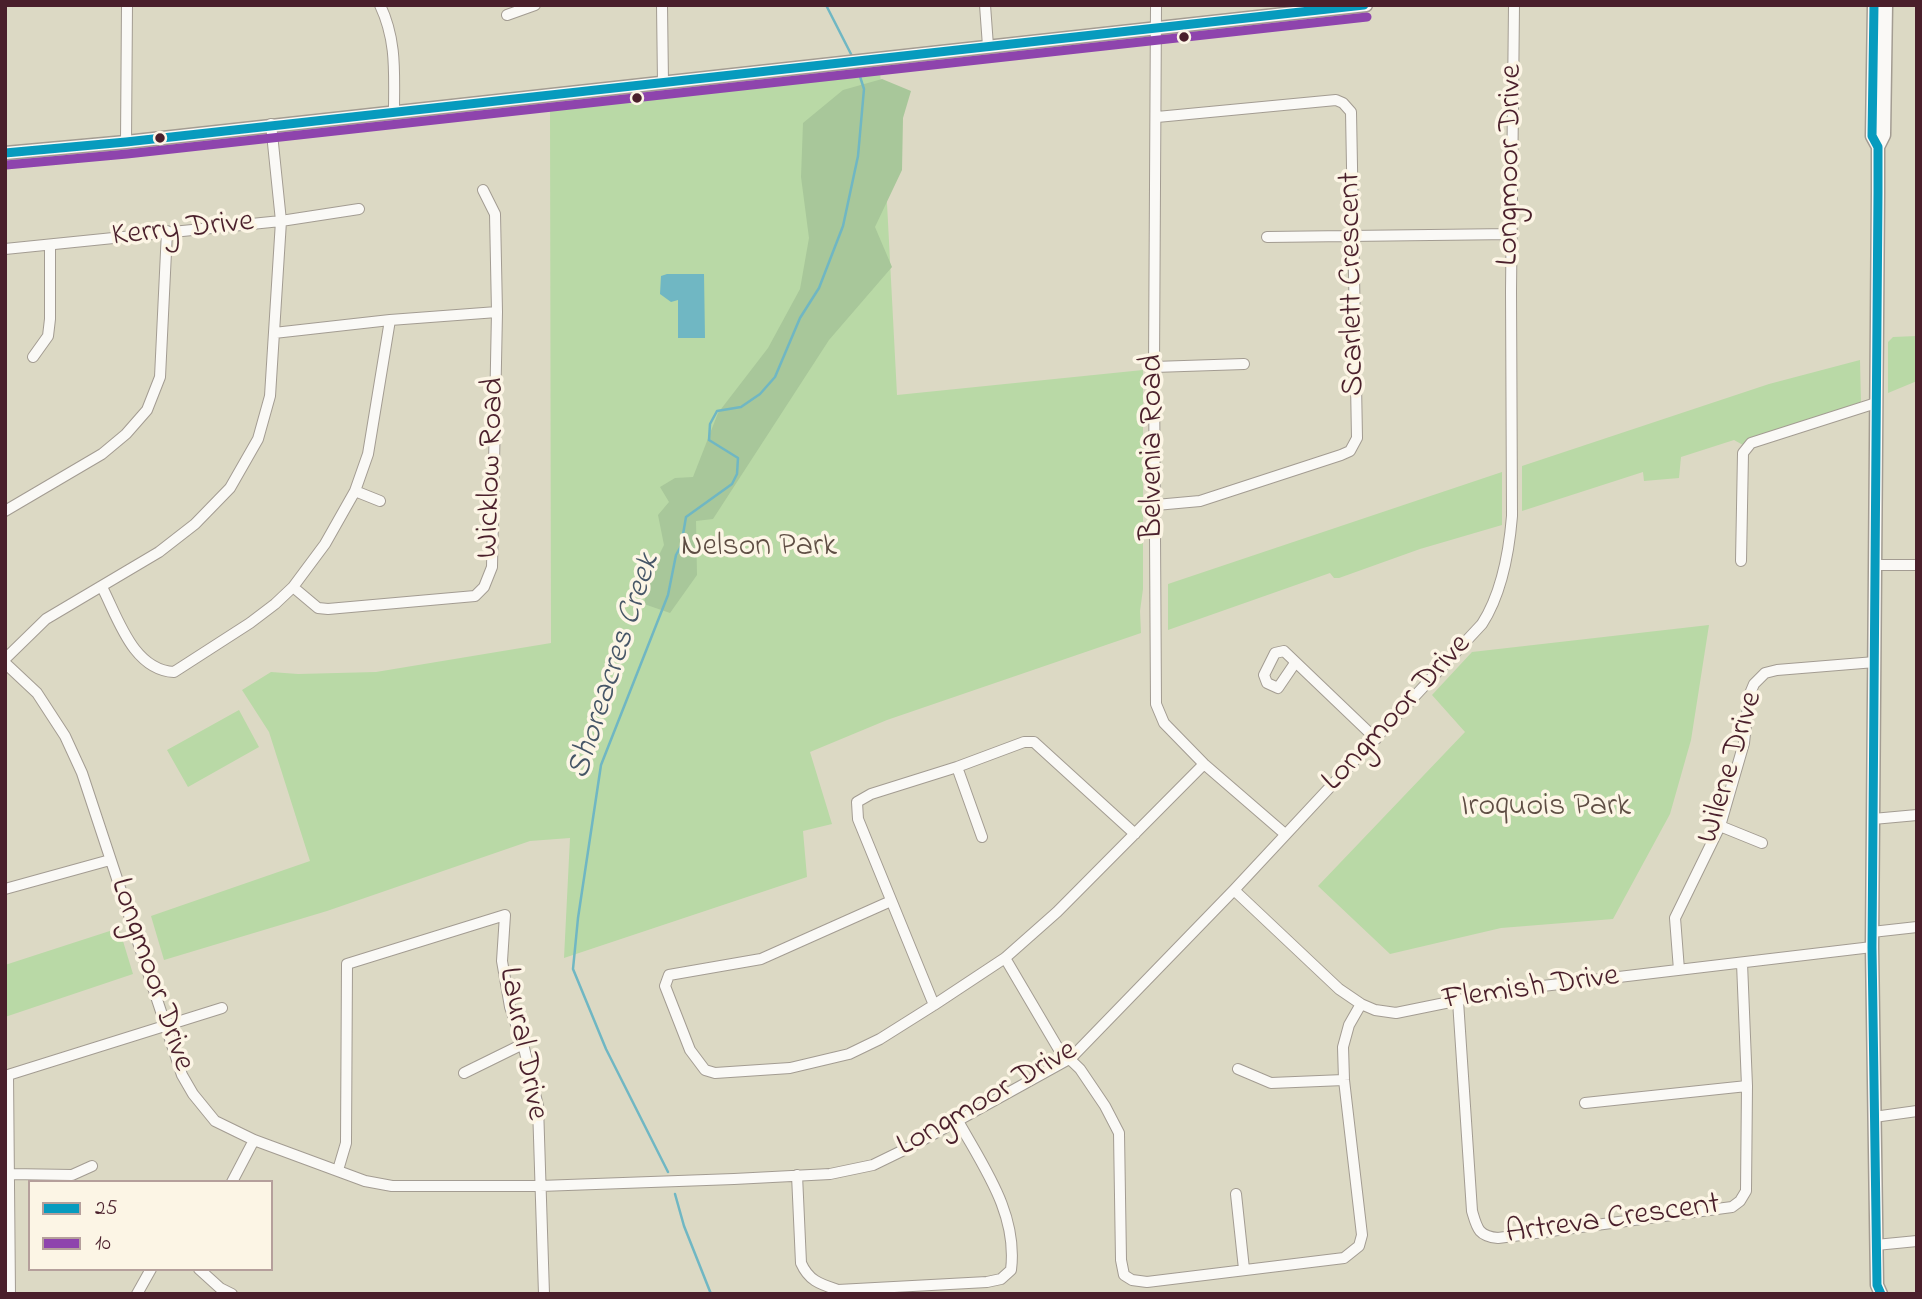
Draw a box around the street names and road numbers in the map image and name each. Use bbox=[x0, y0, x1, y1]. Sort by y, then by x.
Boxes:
street label: Longmoor Drive bbox=[1491, 64, 1533, 266]
street label: Scarlett Crescent bbox=[1333, 172, 1375, 396]
street label: Kerry Drive bbox=[110, 204, 256, 258]
street label: Belvenia Road bbox=[1136, 354, 1174, 540]
street label: Wicklow Road bbox=[471, 377, 515, 559]
street label: Longmoor Drive bbox=[1315, 627, 1481, 801]
street label: Wilene Drive bbox=[1691, 687, 1773, 849]
street label: Longmoor Drive bbox=[99, 873, 201, 1077]
street label: Flemish Drive bbox=[1441, 959, 1621, 1021]
street label: Laural Drive bbox=[487, 964, 555, 1124]
street label: Longmoor Drive bbox=[891, 1033, 1085, 1167]
street label: Artreva Crescent bbox=[1504, 1187, 1722, 1255]

